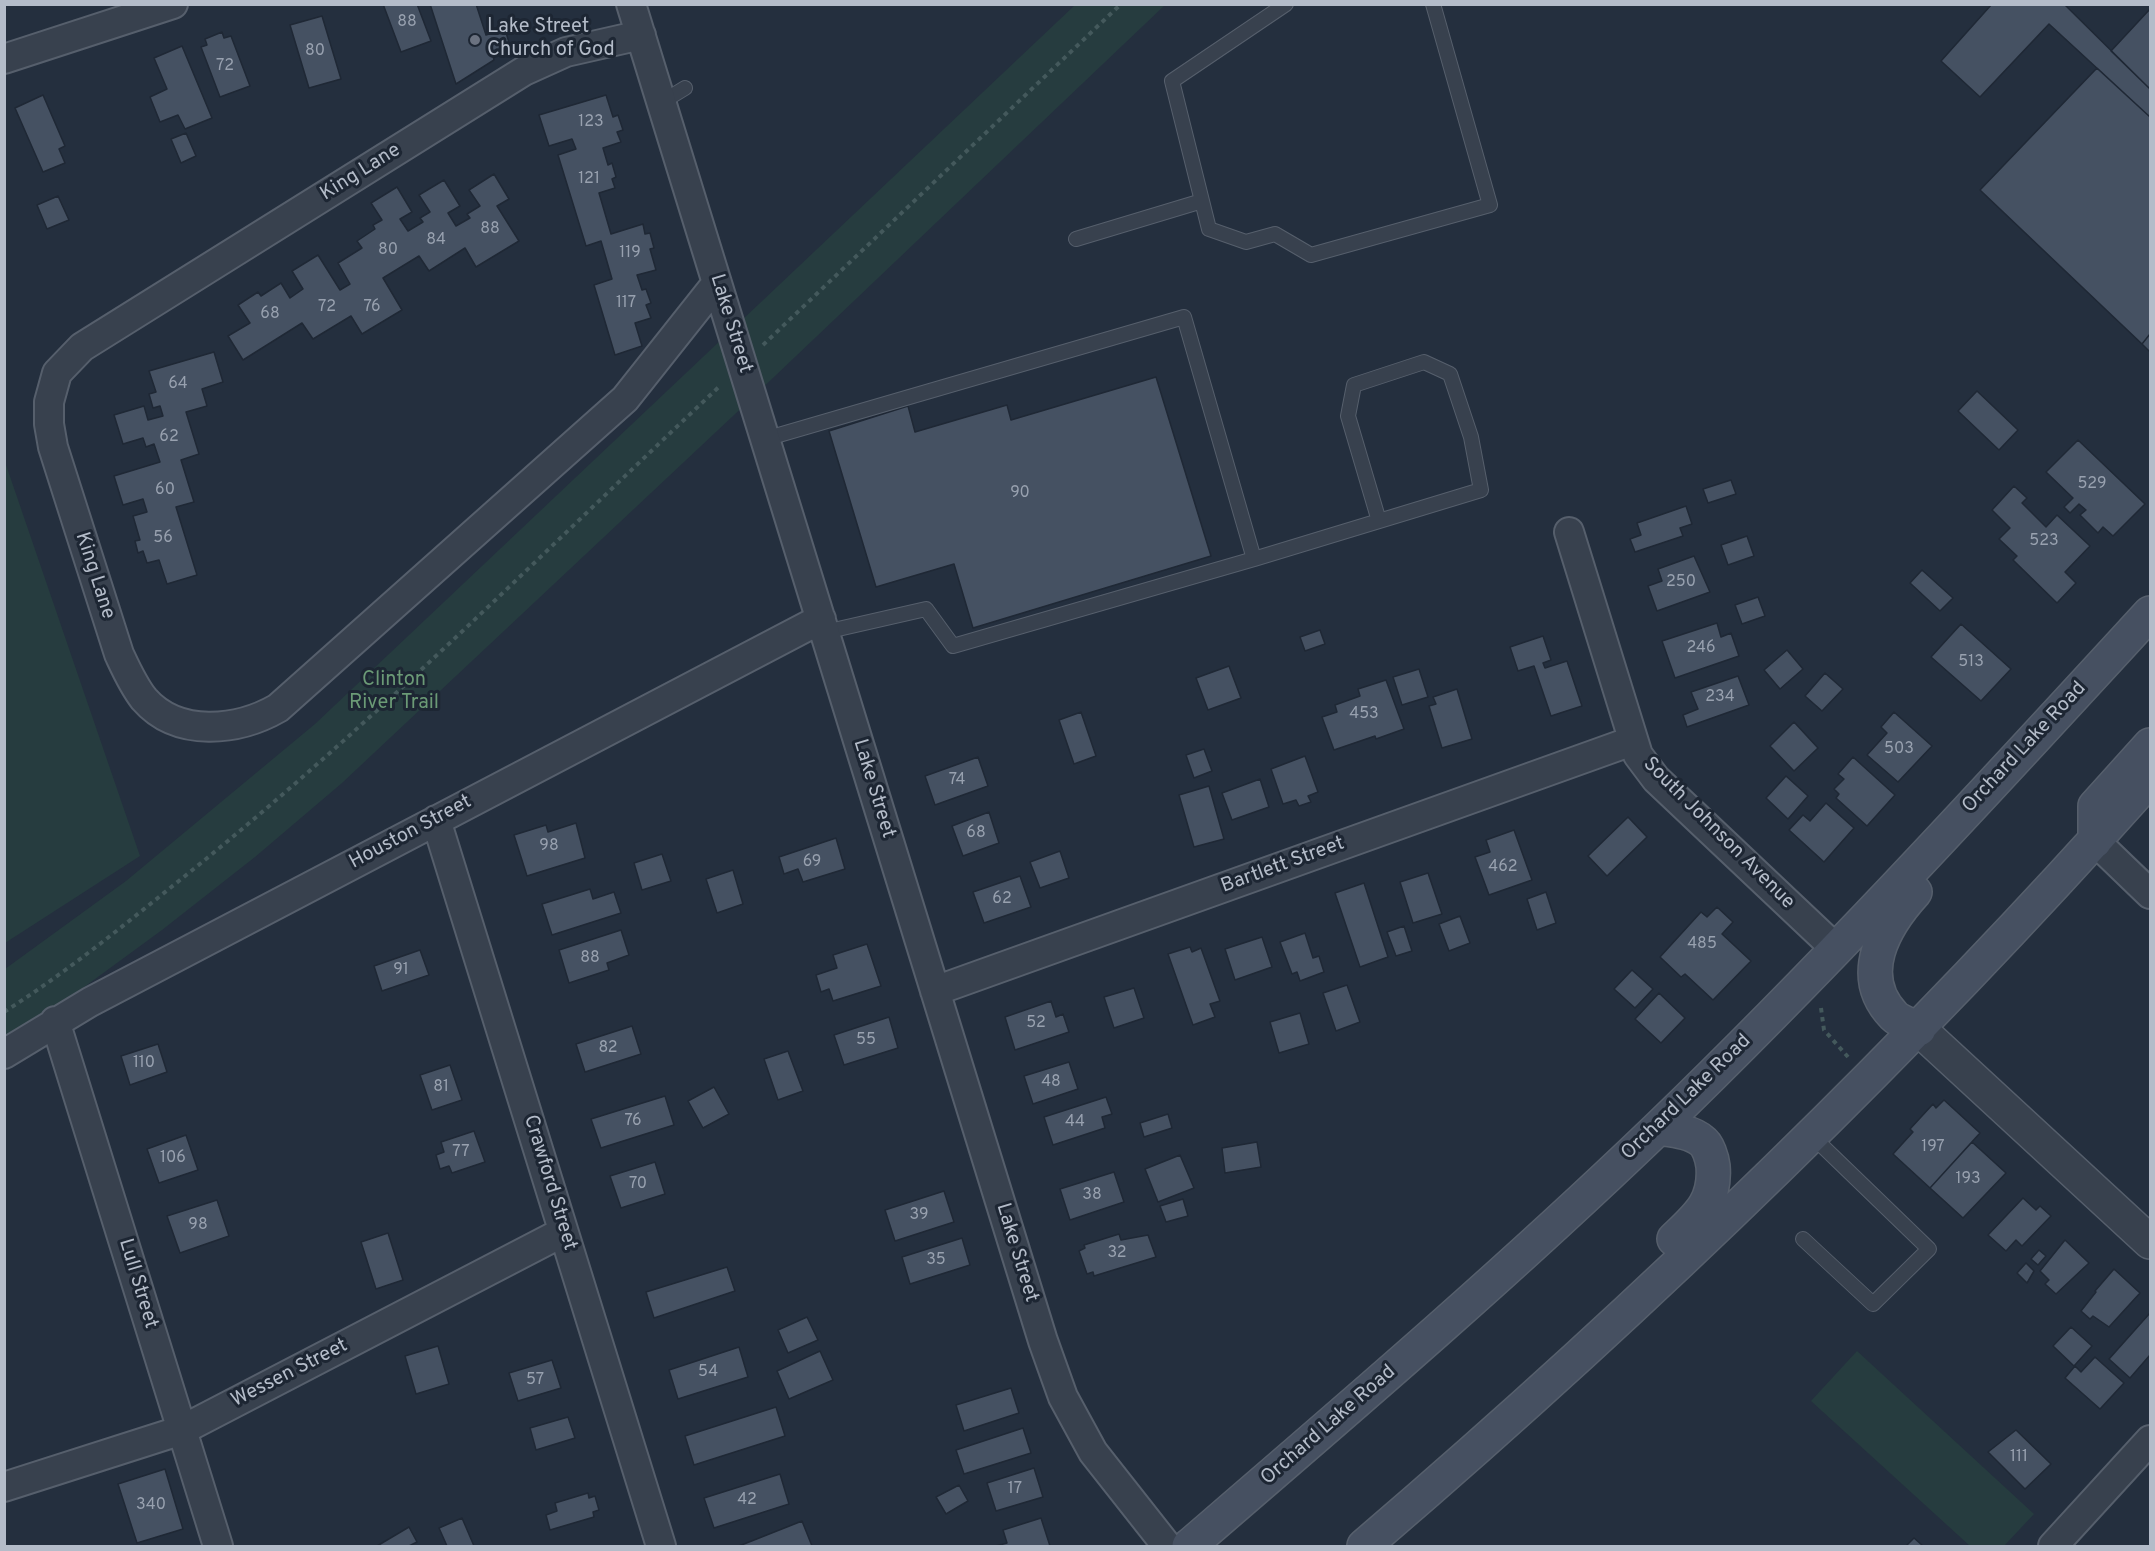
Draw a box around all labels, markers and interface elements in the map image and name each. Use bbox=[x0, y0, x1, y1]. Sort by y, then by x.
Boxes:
house number: 88 bbox=[397, 13, 417, 33]
place label: Lake Street Church of God bbox=[487, 16, 615, 63]
marker: Lake Street Church of God bbox=[468, 33, 482, 47]
house number: 80 bbox=[305, 42, 325, 62]
house number: 72 bbox=[216, 57, 234, 77]
house number: 123 bbox=[578, 113, 604, 133]
street label: King Lane bbox=[316, 139, 406, 207]
house number: 121 bbox=[578, 170, 600, 190]
house number: 88 bbox=[480, 220, 500, 240]
house number: 84 bbox=[426, 231, 446, 251]
house number: 80 bbox=[378, 241, 398, 261]
house number: 119 bbox=[619, 244, 641, 264]
street label: Lake Street bbox=[704, 272, 756, 376]
house number: 117 bbox=[616, 294, 636, 314]
house number: 72 bbox=[318, 298, 336, 318]
house number: 76 bbox=[363, 298, 381, 318]
house number: 68 bbox=[260, 305, 280, 325]
house number: 64 bbox=[168, 375, 188, 395]
house number: 62 bbox=[159, 428, 179, 448]
house number: 529 bbox=[2077, 475, 2107, 495]
house number: 60 bbox=[155, 481, 175, 501]
house number: 90 bbox=[1010, 484, 1030, 504]
street label: King Lane bbox=[69, 529, 119, 623]
house number: 56 bbox=[153, 529, 173, 549]
house number: 523 bbox=[2029, 532, 2059, 552]
house number: 250 bbox=[1666, 573, 1696, 593]
house number: 246 bbox=[1686, 639, 1716, 659]
house number: 513 bbox=[1958, 653, 1984, 673]
park label: Clinton River Trail bbox=[349, 669, 439, 716]
street label: Orchard Lake Road bbox=[1958, 677, 2092, 819]
house number: 234 bbox=[1705, 688, 1735, 708]
house number: 453 bbox=[1349, 705, 1379, 725]
street label: Lake Street bbox=[847, 737, 899, 841]
house number: 503 bbox=[1884, 740, 1914, 760]
street label: South Johnson Avenue bbox=[1637, 753, 1799, 915]
house number: 74 bbox=[949, 771, 965, 791]
street label: Houston Street bbox=[346, 791, 476, 875]
house number: 68 bbox=[966, 824, 986, 844]
street label: Bartlett Street bbox=[1218, 833, 1348, 899]
house number: 98 bbox=[539, 837, 559, 857]
house number: 69 bbox=[803, 853, 821, 873]
house number: 462 bbox=[1488, 858, 1518, 878]
house number: 62 bbox=[992, 890, 1012, 910]
house number: 485 bbox=[1687, 935, 1717, 955]
house number: 88 bbox=[580, 949, 600, 969]
house number: 91 bbox=[393, 961, 409, 981]
house number: 52 bbox=[1026, 1014, 1046, 1034]
street label: Orchard Lake Road bbox=[1617, 1030, 1757, 1166]
house number: 55 bbox=[856, 1031, 876, 1051]
house number: 82 bbox=[598, 1039, 618, 1059]
house number: 110 bbox=[133, 1054, 155, 1074]
house number: 48 bbox=[1041, 1073, 1061, 1093]
house number: 81 bbox=[433, 1078, 449, 1098]
street label: Crawford Street bbox=[517, 1112, 581, 1254]
house number: 76 bbox=[624, 1112, 642, 1132]
house number: 44 bbox=[1065, 1113, 1085, 1133]
house number: 197 bbox=[1921, 1138, 1945, 1158]
house number: 77 bbox=[452, 1143, 470, 1163]
house number: 106 bbox=[160, 1149, 186, 1169]
house number: 193 bbox=[1955, 1170, 1981, 1190]
house number: 70 bbox=[629, 1175, 647, 1195]
house number: 38 bbox=[1082, 1186, 1102, 1206]
street label: Lake Street bbox=[990, 1201, 1042, 1305]
house number: 39 bbox=[910, 1206, 928, 1226]
house number: 98 bbox=[188, 1216, 208, 1236]
street label: Lull Street bbox=[112, 1236, 162, 1332]
house number: 32 bbox=[1107, 1244, 1127, 1264]
house number: 35 bbox=[926, 1251, 946, 1271]
street label: Wessen Street bbox=[228, 1334, 352, 1414]
street label: Orchard Lake Road bbox=[1257, 1361, 1401, 1491]
house number: 54 bbox=[698, 1363, 718, 1383]
house number: 57 bbox=[526, 1371, 544, 1391]
house number: 111 bbox=[2010, 1448, 2028, 1468]
house number: 17 bbox=[1008, 1480, 1022, 1500]
house number: 42 bbox=[737, 1491, 757, 1511]
house number: 340 bbox=[136, 1496, 166, 1516]

